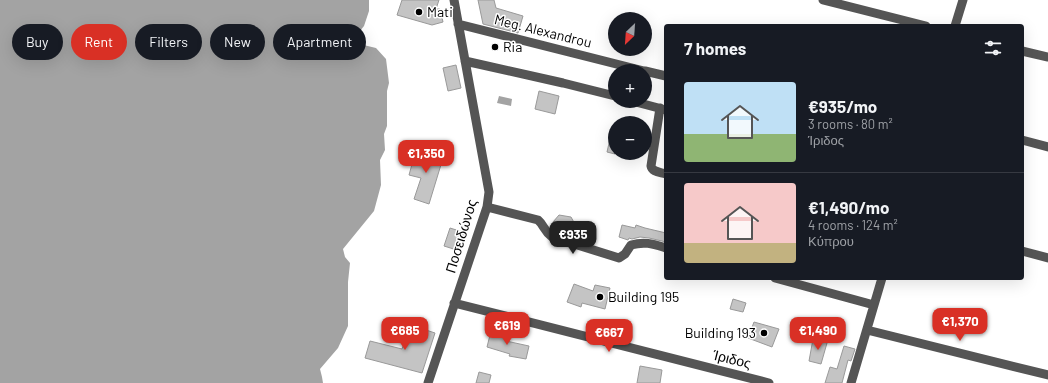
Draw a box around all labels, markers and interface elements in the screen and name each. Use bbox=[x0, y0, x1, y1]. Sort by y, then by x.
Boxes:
place label: Mati bbox=[427, 3, 453, 20]
marker: Mati bbox=[414, 7, 424, 17]
street label: Meg. Alexandrou bbox=[493, 10, 594, 51]
north arrow bbox=[608, 12, 652, 56]
map controls bbox=[608, 12, 652, 160]
chip: Buy bbox=[12, 24, 63, 60]
chip: Rent bbox=[71, 24, 127, 60]
chip: Filters bbox=[135, 24, 202, 60]
chip: New bbox=[210, 24, 265, 60]
chip: Apartment bbox=[273, 24, 366, 60]
icon: filters bbox=[982, 37, 1004, 59]
place label: Ria bbox=[503, 38, 522, 55]
text: 7 homes bbox=[684, 38, 746, 58]
marker: Ria bbox=[490, 42, 500, 52]
button: + bbox=[608, 64, 652, 108]
text: €935/mo bbox=[808, 96, 877, 116]
icon: home bbox=[716, 98, 764, 146]
button: − bbox=[608, 116, 652, 160]
text: 3 rooms · 80 m² bbox=[808, 116, 893, 132]
text: Ίριδος bbox=[808, 132, 844, 148]
pin: €1,350 bbox=[393, 140, 459, 174]
text: €1,350 bbox=[407, 145, 445, 161]
street label: Ποσειδώνος bbox=[441, 197, 480, 275]
text: €1,490/mo bbox=[808, 197, 889, 217]
icon: home bbox=[716, 199, 764, 247]
text: 4 rooms · 124 m² bbox=[808, 217, 898, 233]
pin: €935 bbox=[549, 221, 597, 255]
text: €935 bbox=[558, 226, 588, 242]
text: Κύπρου bbox=[808, 233, 854, 249]
place label: Building 195 bbox=[608, 288, 679, 305]
marker: Building 195 bbox=[595, 292, 605, 302]
pin: €1,370 bbox=[927, 308, 993, 342]
pin: €619 bbox=[483, 312, 531, 346]
text: €1,370 bbox=[941, 313, 979, 329]
pin: €685 bbox=[381, 317, 429, 351]
text: €619 bbox=[494, 317, 520, 333]
pin: €1,490 bbox=[785, 317, 851, 351]
pin: €667 bbox=[585, 319, 633, 353]
text: €685 bbox=[390, 322, 420, 338]
text: €1,490 bbox=[799, 322, 837, 338]
text: €667 bbox=[595, 324, 623, 340]
place label: Building 193 bbox=[685, 324, 756, 341]
marker: Building 193 bbox=[759, 328, 769, 338]
street label: Ίριδος bbox=[710, 345, 753, 372]

